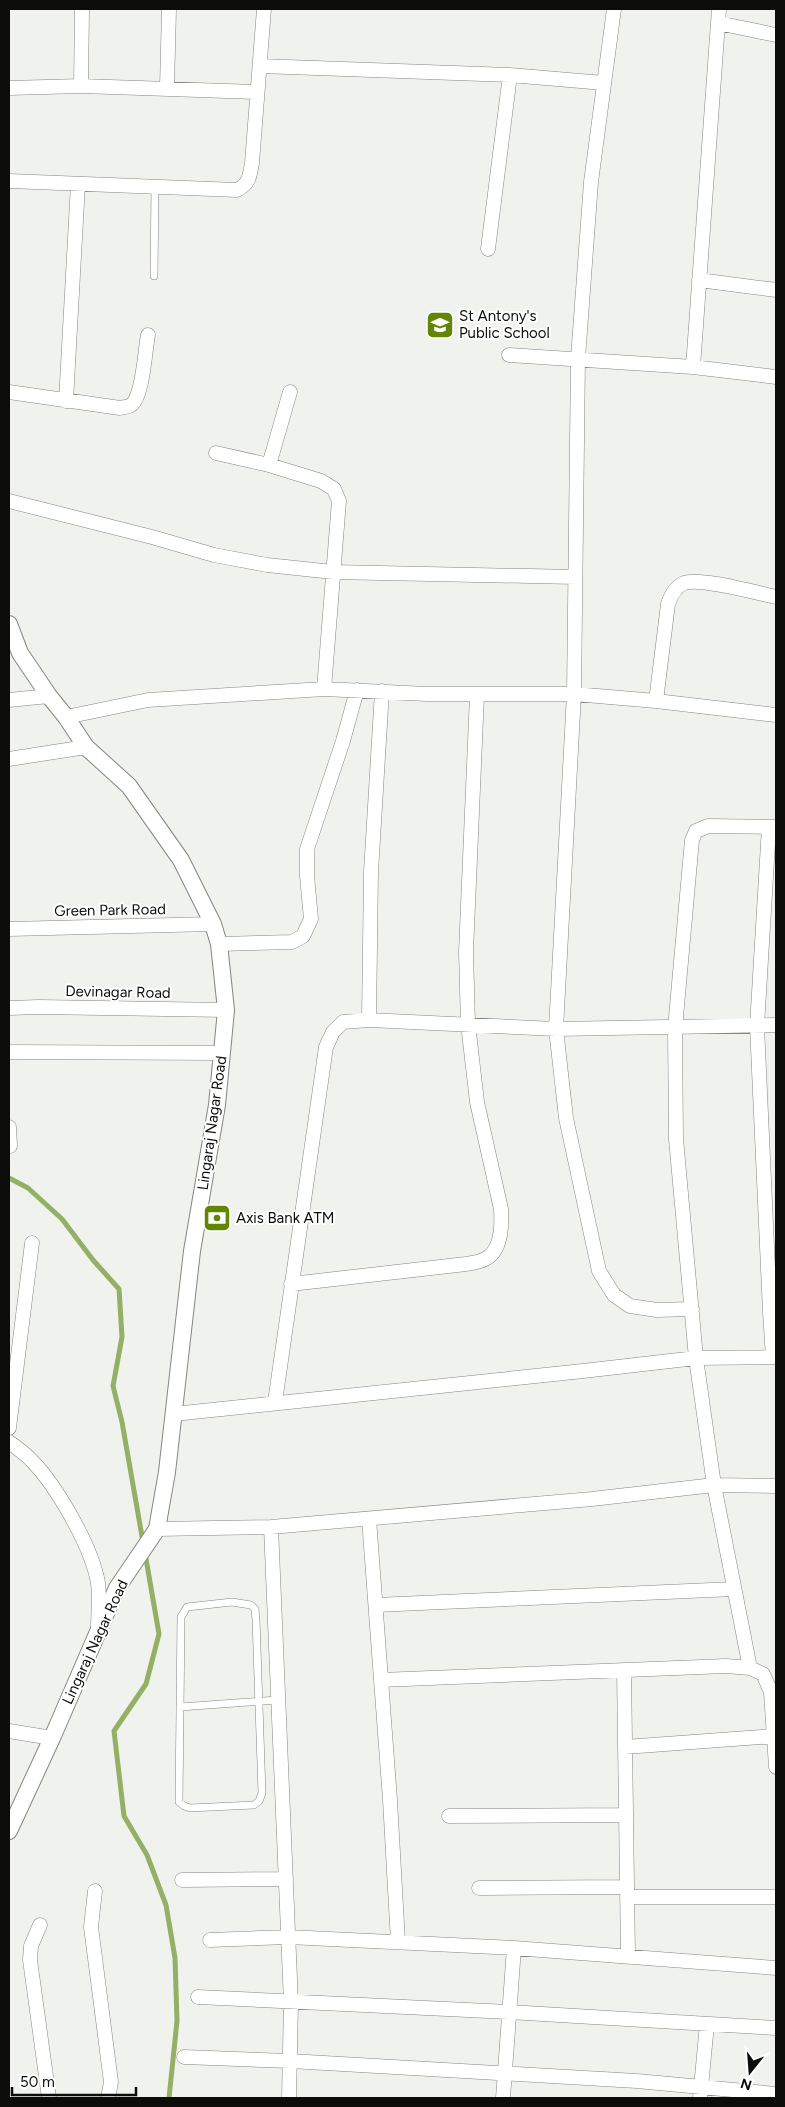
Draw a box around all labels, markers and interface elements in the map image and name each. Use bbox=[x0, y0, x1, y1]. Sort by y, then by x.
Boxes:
place label: St Antony's Public School bbox=[459, 307, 550, 342]
school or university icon: St Antony's Public School bbox=[425, 310, 455, 340]
street label: Green Park Road bbox=[54, 900, 166, 920]
street label: Devinagar Road bbox=[65, 982, 171, 1002]
street label: Lingaraj Nagar Road bbox=[194, 1055, 230, 1191]
bank icon: Axis Bank ATM bbox=[202, 1203, 232, 1233]
place label: Axis Bank ATM bbox=[236, 1209, 335, 1227]
street label: Lingaraj Nagar Road bbox=[58, 1577, 132, 1707]
north arrow bbox=[725, 2047, 775, 2097]
scale bar bbox=[12, 2064, 136, 2096]
text: 50 m bbox=[20, 2073, 55, 2091]
text: N bbox=[739, 2074, 754, 2094]

